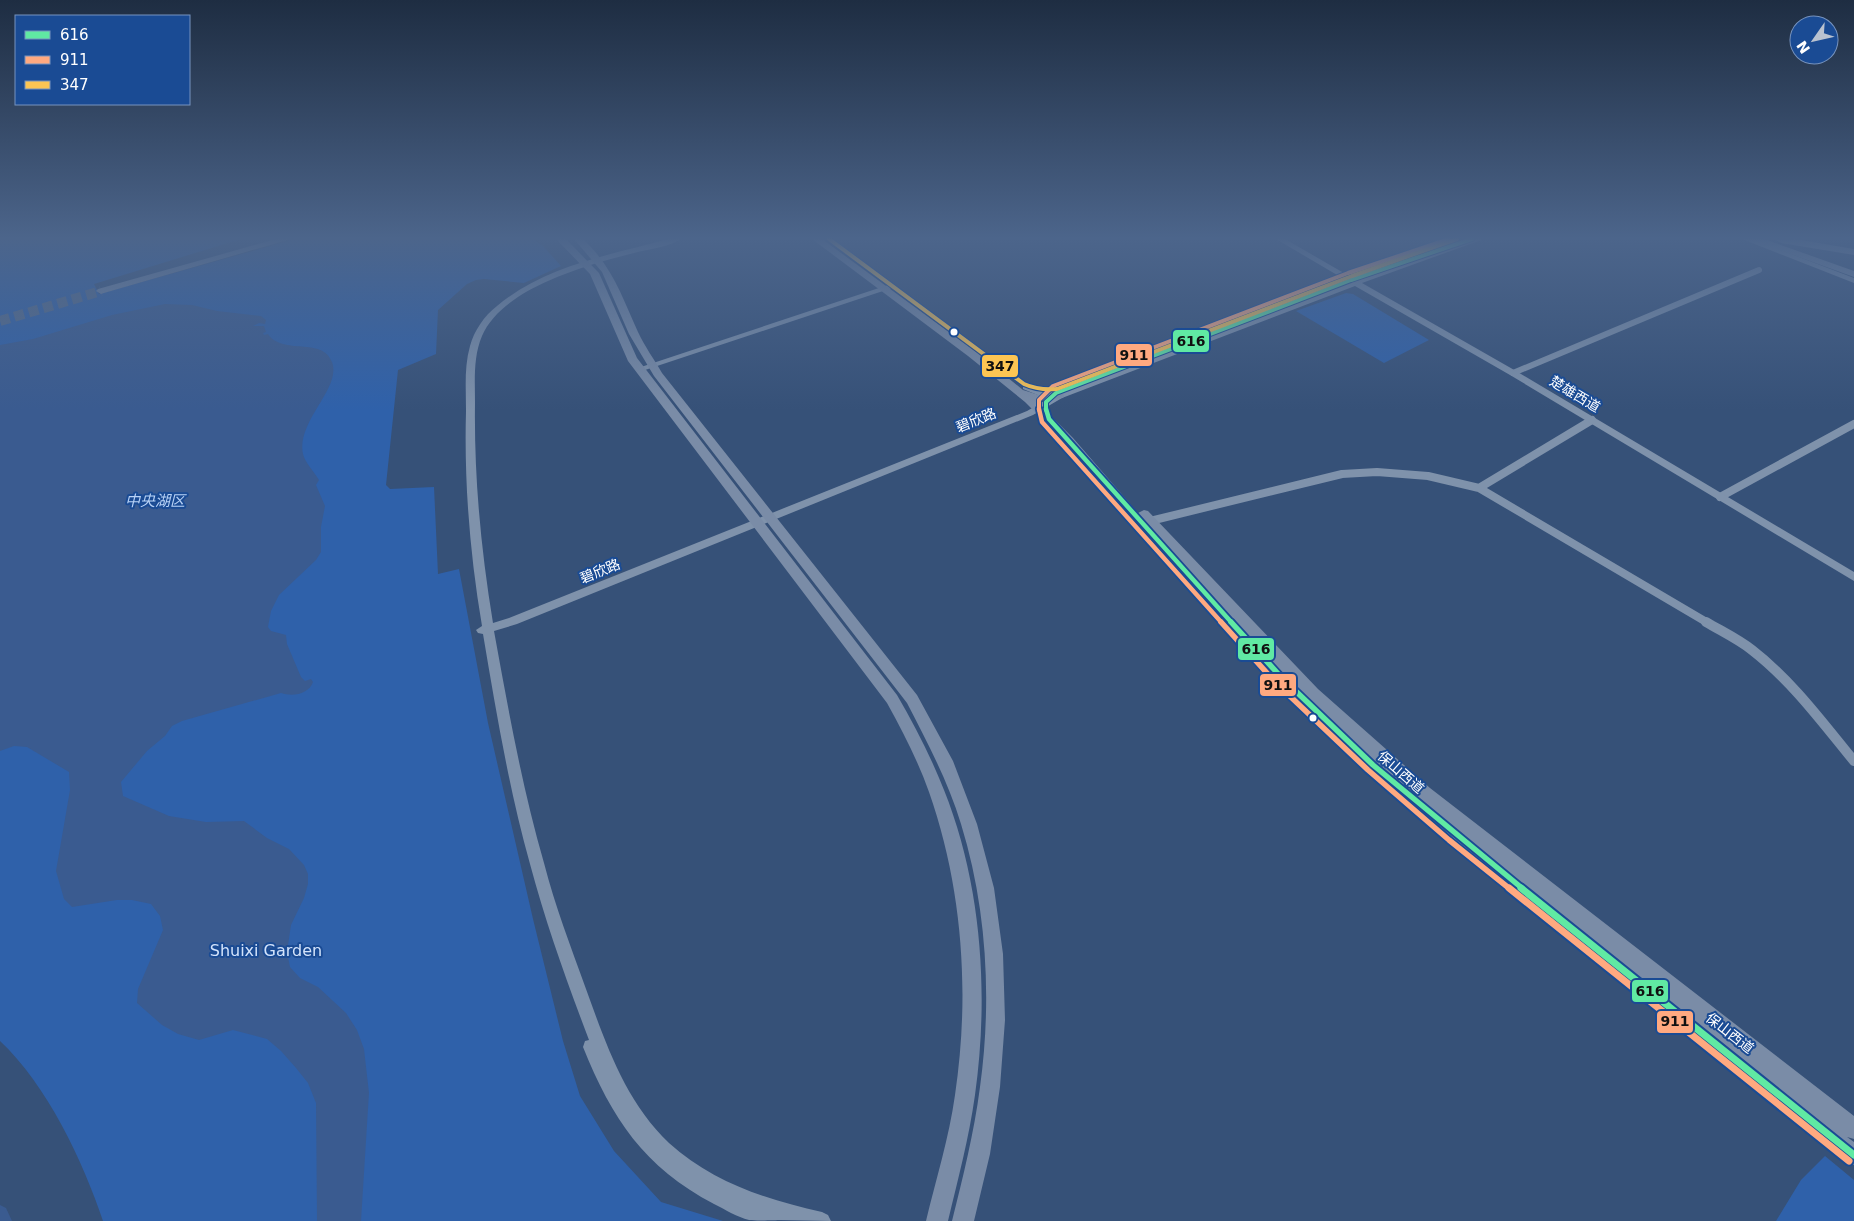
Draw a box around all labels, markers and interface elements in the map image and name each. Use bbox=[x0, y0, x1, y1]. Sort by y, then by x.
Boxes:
legend bbox=[15, 15, 190, 105]
north arrow bbox=[1789, 15, 1839, 65]
text: 616 bbox=[60, 26, 89, 44]
text: N bbox=[1793, 38, 1813, 57]
text: 911 bbox=[60, 51, 89, 69]
text: 347 bbox=[60, 76, 89, 94]
unlabelled marker bbox=[949, 327, 959, 337]
line badge: 616 bbox=[1172, 329, 1210, 353]
text: 616 bbox=[1176, 333, 1206, 349]
line badge: 911 bbox=[1115, 343, 1153, 367]
text: 911 bbox=[1119, 347, 1149, 363]
line badge: 347 bbox=[981, 354, 1019, 378]
text: 347 bbox=[985, 358, 1015, 374]
street label: 楚雄西道 bbox=[1547, 373, 1603, 415]
street label: 碧欣路 bbox=[954, 405, 998, 435]
water label: 中央湖区 bbox=[125, 492, 187, 510]
street label: 碧欣路 bbox=[578, 556, 622, 586]
line badge: 616 bbox=[1237, 637, 1275, 661]
text: 616 bbox=[1241, 641, 1271, 657]
line badge: 911 bbox=[1259, 673, 1297, 697]
text: 911 bbox=[1263, 677, 1293, 693]
unlabelled marker bbox=[1308, 713, 1318, 723]
street label: 保山西道 bbox=[1375, 748, 1427, 796]
park label: Shuixi Garden bbox=[210, 941, 322, 960]
line badge: 616 bbox=[1631, 979, 1669, 1003]
text: 616 bbox=[1635, 983, 1665, 999]
street label: 保山西道 bbox=[1703, 1009, 1757, 1057]
line badge: 911 bbox=[1656, 1010, 1694, 1034]
text: 911 bbox=[1660, 1013, 1690, 1029]

